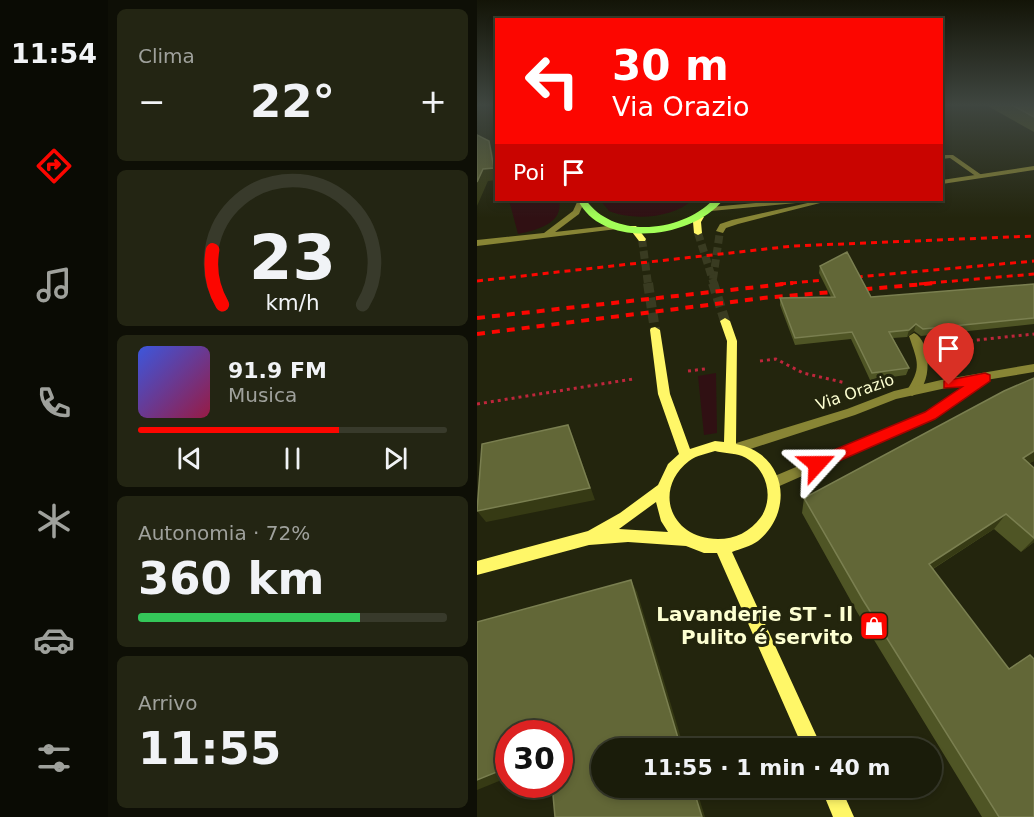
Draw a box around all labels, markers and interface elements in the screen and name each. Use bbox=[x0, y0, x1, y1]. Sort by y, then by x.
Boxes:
text: 11:54 bbox=[11, 38, 97, 69]
text: 30 m bbox=[612, 41, 729, 90]
icon: left bbox=[513, 42, 591, 120]
text: Clima bbox=[138, 44, 195, 68]
text: 22° bbox=[250, 75, 335, 128]
text: − bbox=[138, 82, 166, 121]
text: + bbox=[419, 82, 447, 121]
text: Via Orazio bbox=[612, 91, 750, 122]
icon: directions bbox=[33, 145, 75, 187]
icon: arrive bbox=[557, 156, 590, 189]
text: Poi bbox=[513, 160, 545, 185]
text: 23 bbox=[249, 221, 336, 294]
icon: music bbox=[33, 264, 75, 306]
text: km/h bbox=[265, 290, 320, 315]
pin bbox=[923, 323, 974, 385]
icon: arrive bbox=[932, 332, 965, 365]
text: 91.9 FM bbox=[228, 358, 327, 383]
street label: Via Orazio bbox=[813, 370, 897, 414]
icon: phone bbox=[33, 382, 75, 424]
text: Musica bbox=[228, 383, 297, 407]
position arrow bbox=[785, 432, 849, 496]
icon: previous bbox=[173, 442, 206, 475]
icon: pause bbox=[276, 442, 309, 475]
icon: next bbox=[379, 442, 412, 475]
icon: climate bbox=[33, 500, 75, 542]
text: Autonomia · 72% bbox=[138, 521, 310, 545]
text: 360 km bbox=[138, 552, 324, 605]
place label: Lavanderie ST - Il Pulito é servito bbox=[656, 602, 853, 649]
shop icon: Lavanderie ST - Il Pulito é servito bbox=[858, 610, 890, 642]
icon: car bbox=[33, 619, 75, 661]
text: Arrivo bbox=[138, 691, 197, 715]
speed limit sign: 30 bbox=[495, 720, 573, 798]
text: 11:55 bbox=[138, 722, 281, 775]
icon: filters bbox=[33, 737, 75, 779]
text: 11:55 · 1 min · 40 m bbox=[643, 755, 890, 780]

